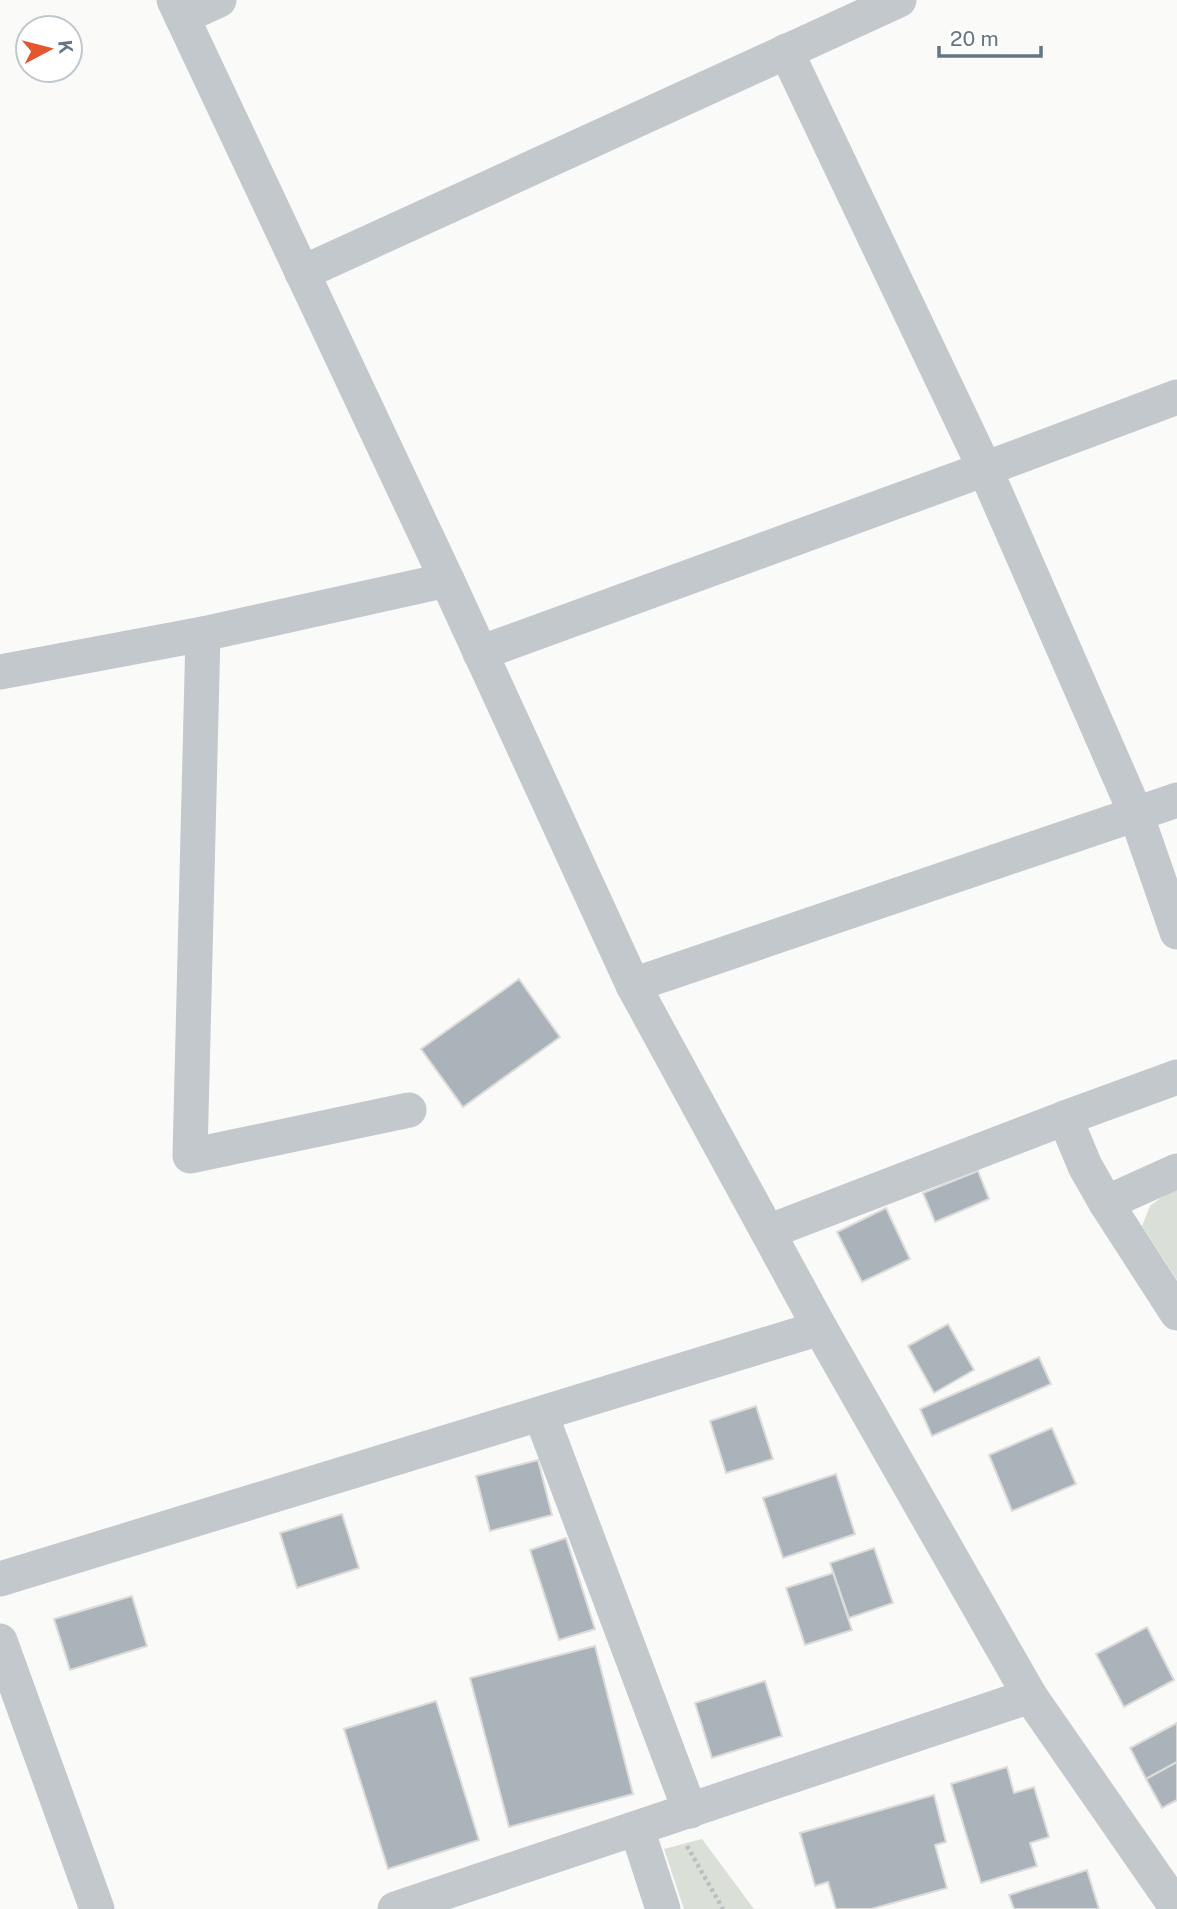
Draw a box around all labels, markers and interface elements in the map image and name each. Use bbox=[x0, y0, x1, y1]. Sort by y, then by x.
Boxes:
north arrow bbox=[14, 14, 84, 84]
scale bar bbox=[939, 14, 1040, 58]
text: 20 m bbox=[950, 26, 999, 51]
text: K bbox=[54, 39, 78, 55]

